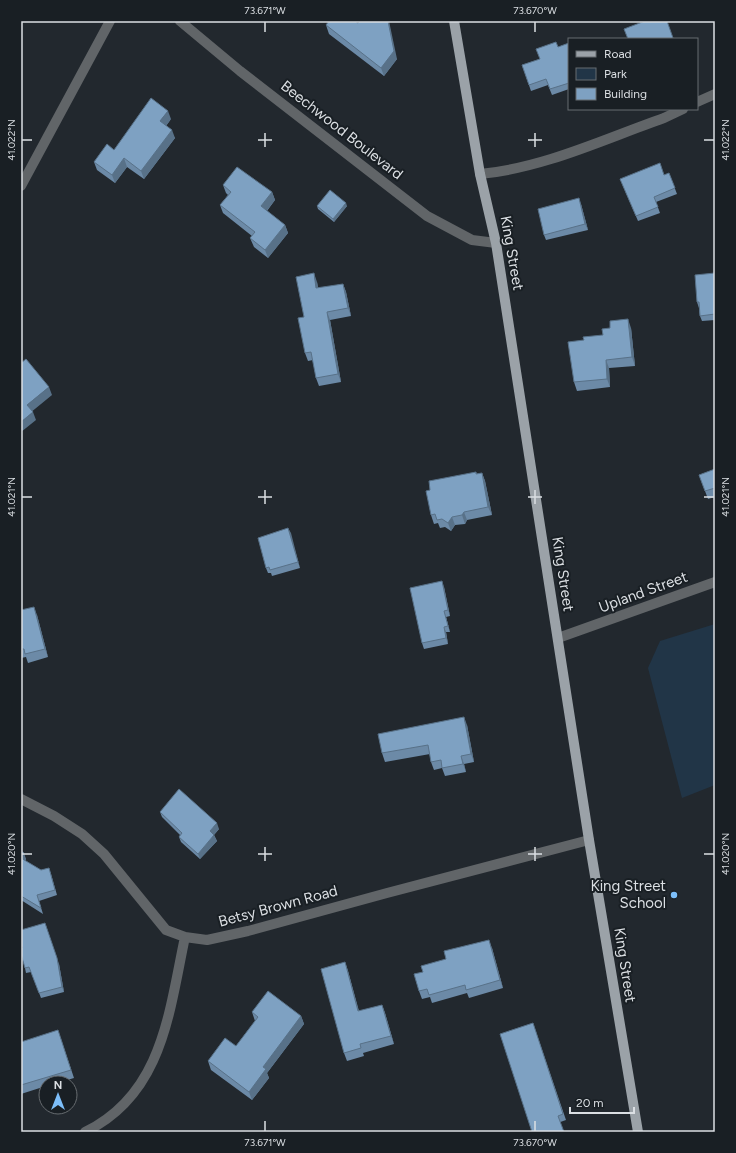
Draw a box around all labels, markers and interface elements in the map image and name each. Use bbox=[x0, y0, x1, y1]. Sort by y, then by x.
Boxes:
text: 73.671°W bbox=[244, 4, 286, 17]
text: 73.670°W bbox=[513, 4, 557, 17]
legend bbox=[568, 38, 698, 110]
text: Road bbox=[604, 47, 632, 61]
text: Park bbox=[604, 67, 627, 81]
street label: Beechwood Boulevard bbox=[277, 77, 407, 183]
text: Building bbox=[604, 87, 647, 101]
text: 41.022°N bbox=[5, 119, 18, 161]
text: 41.022°N bbox=[719, 119, 732, 161]
street label: King Street bbox=[497, 214, 527, 292]
text: 41.021°N bbox=[5, 477, 18, 517]
text: 41.021°N bbox=[719, 477, 732, 517]
street label: King Street bbox=[548, 535, 578, 613]
street label: Upland Street bbox=[596, 567, 690, 616]
text: 41.020°N bbox=[5, 833, 18, 875]
text: 41.020°N bbox=[719, 833, 732, 875]
place label: King Street School bbox=[590, 877, 666, 912]
street label: Betsy Brown Road bbox=[216, 881, 340, 931]
marker: King Street School bbox=[669, 890, 679, 900]
street label: King Street bbox=[610, 926, 640, 1004]
north arrow bbox=[38, 1075, 78, 1115]
text: N bbox=[54, 1079, 62, 1092]
scale bar bbox=[570, 1089, 634, 1115]
text: 20 m bbox=[576, 1096, 604, 1110]
text: 73.671°W bbox=[244, 1136, 286, 1149]
text: 73.670°W bbox=[513, 1136, 557, 1149]

